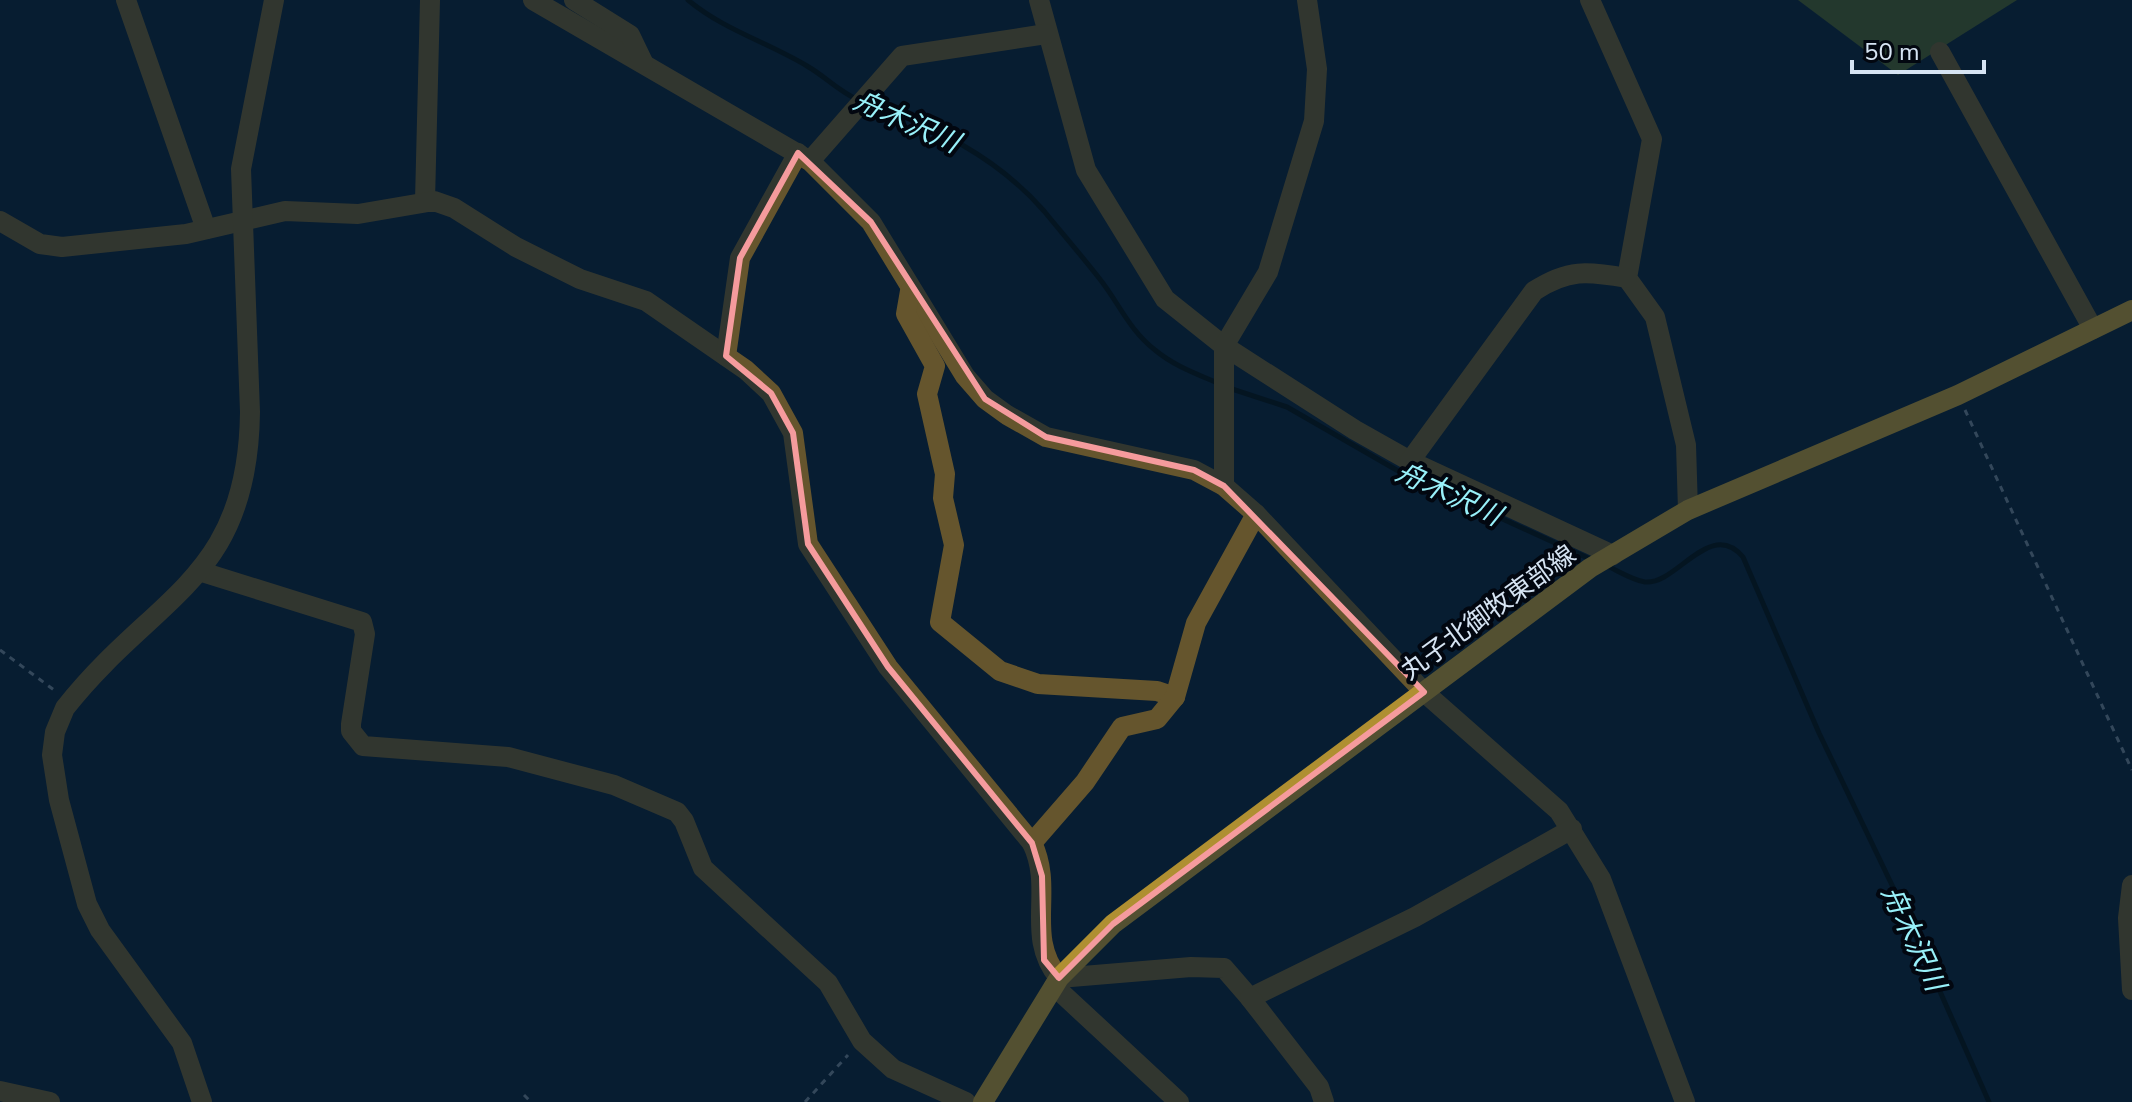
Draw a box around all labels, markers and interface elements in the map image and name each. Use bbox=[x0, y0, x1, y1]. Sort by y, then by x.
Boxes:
scale bar bbox=[1852, 24, 1984, 74]
text: 50 m bbox=[1864, 36, 1920, 68]
water label: 舟木沢川 bbox=[848, 82, 968, 163]
water label: 舟木沢川 bbox=[1390, 453, 1510, 536]
street label: 丸子北御牧東部線 bbox=[1394, 537, 1583, 688]
water label: 舟木沢川 bbox=[1872, 880, 1955, 1000]

